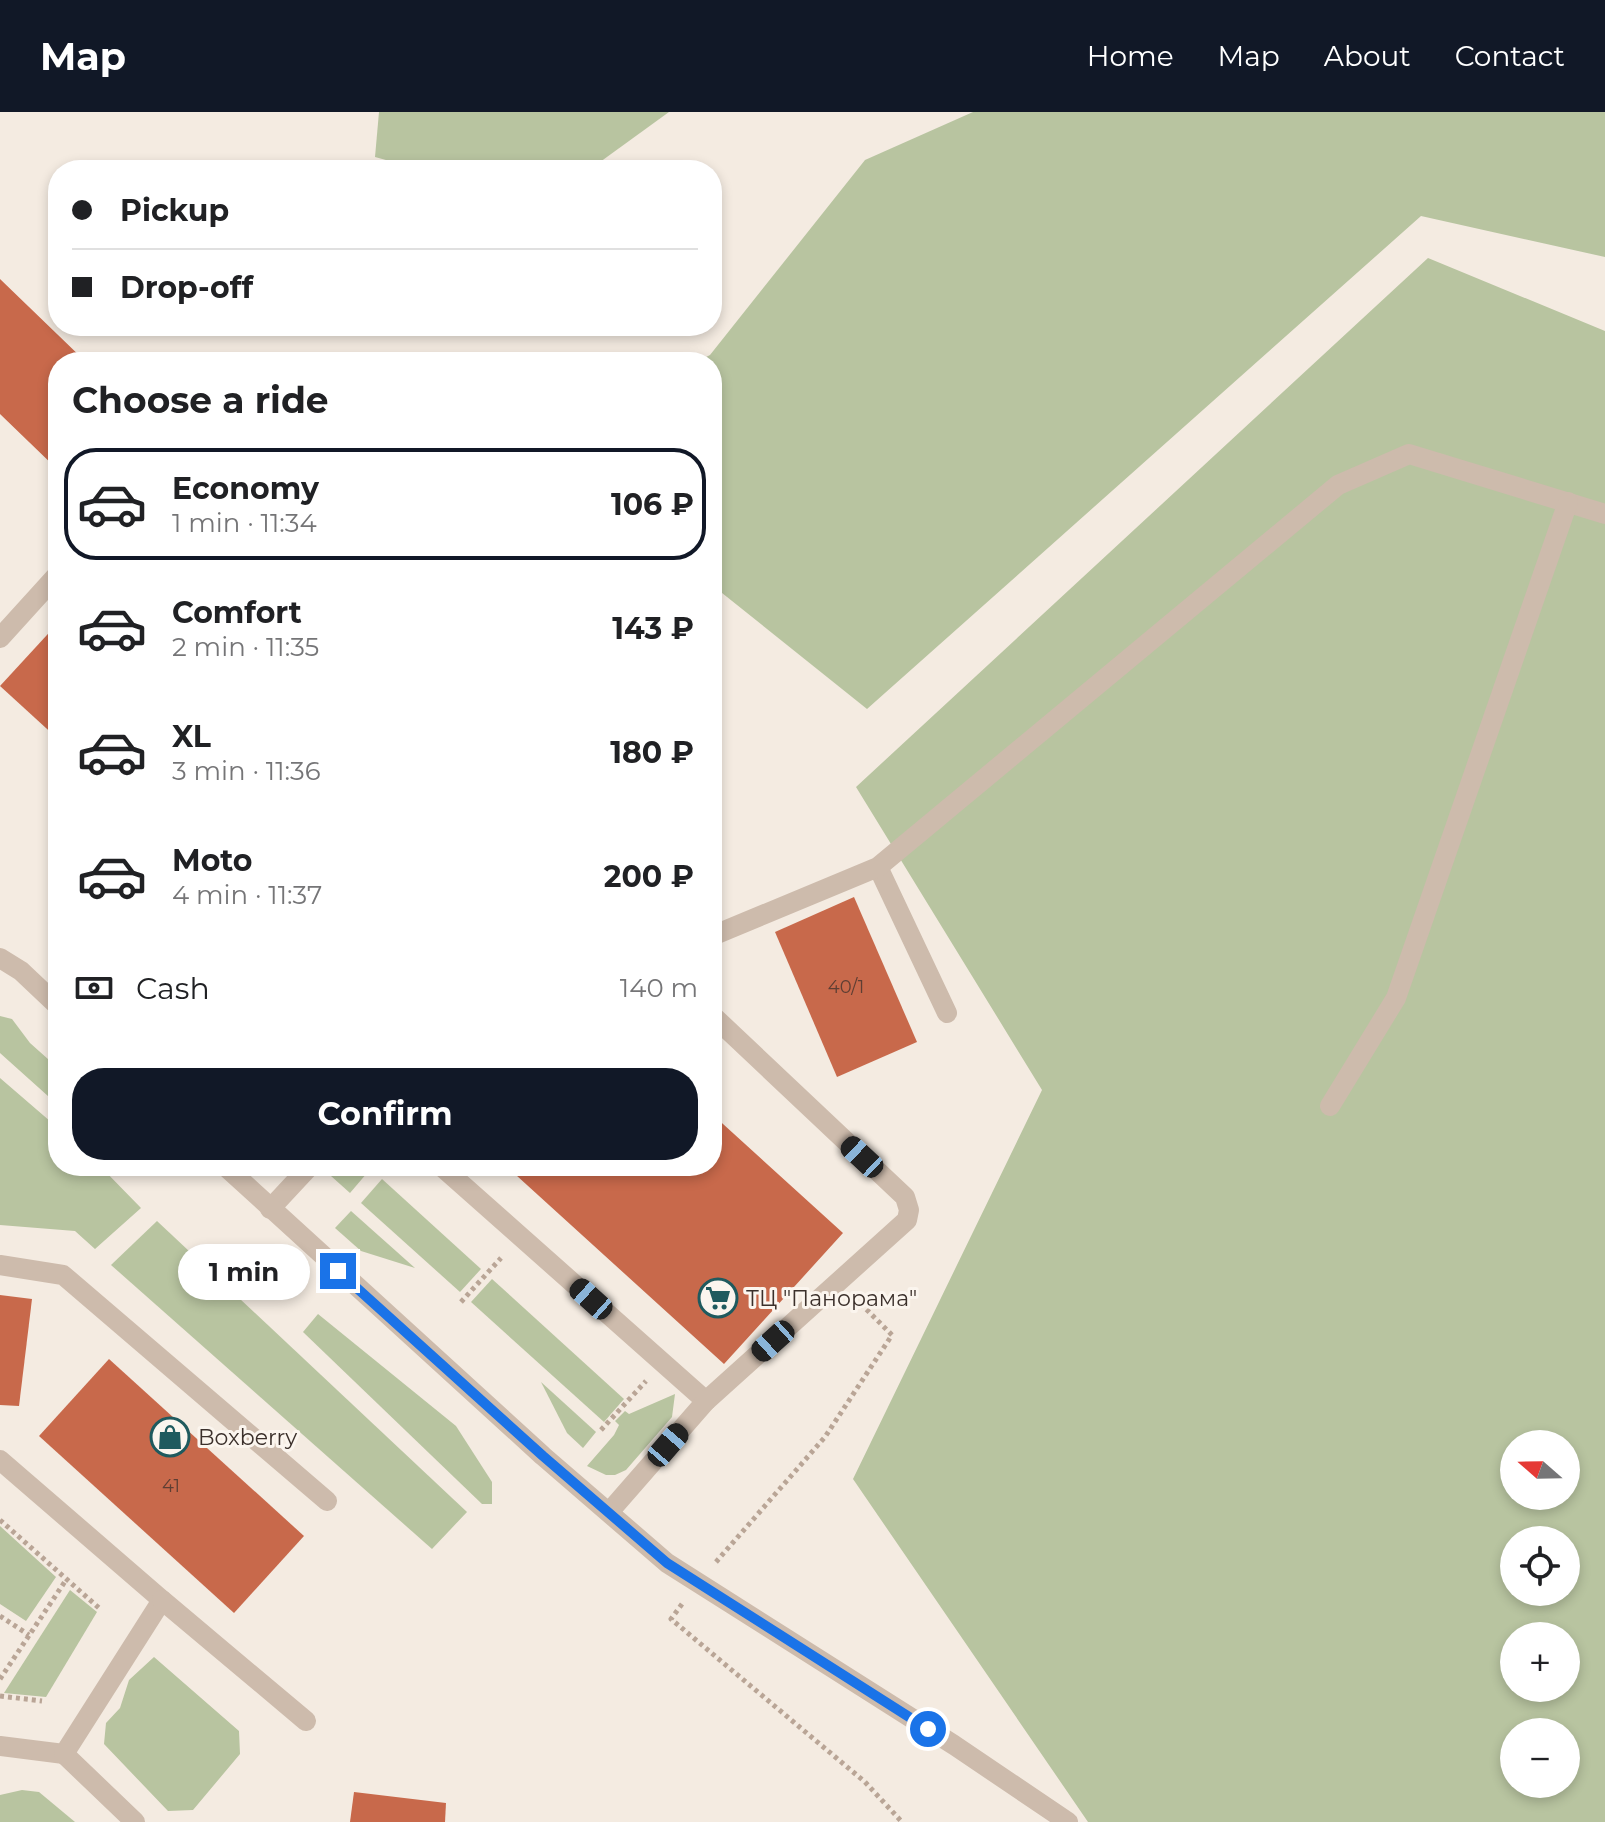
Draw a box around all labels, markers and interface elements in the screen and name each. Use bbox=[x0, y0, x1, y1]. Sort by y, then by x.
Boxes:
text: Map bbox=[40, 33, 126, 80]
text: Home bbox=[1087, 39, 1174, 73]
text: Map bbox=[1218, 39, 1280, 73]
text: About bbox=[1324, 39, 1411, 73]
text: Contact bbox=[1455, 39, 1565, 73]
text: Pickup bbox=[120, 192, 229, 229]
text: Drop-off bbox=[120, 269, 253, 306]
text: Choose a ride bbox=[72, 378, 329, 422]
icon: car bbox=[76, 468, 148, 540]
text: Economy bbox=[172, 470, 319, 507]
text: 106 ₽ bbox=[611, 486, 694, 523]
text: 1 min · 11:34 bbox=[172, 507, 317, 539]
icon: car bbox=[76, 592, 148, 664]
text: Comfort bbox=[172, 594, 302, 631]
text: 143 ₽ bbox=[612, 610, 694, 647]
text: 2 min · 11:35 bbox=[172, 631, 319, 663]
icon: car bbox=[76, 716, 148, 788]
text: XL bbox=[172, 718, 211, 755]
text: 180 ₽ bbox=[610, 734, 694, 771]
text: 3 min · 11:36 bbox=[172, 755, 321, 787]
icon: car bbox=[76, 840, 148, 912]
text: Moto bbox=[172, 842, 253, 879]
text: 200 ₽ bbox=[604, 858, 694, 895]
text: 4 min · 11:37 bbox=[172, 879, 322, 911]
icon: cash bbox=[72, 966, 116, 1010]
text: Cash bbox=[136, 970, 210, 1007]
text: 140 m bbox=[620, 972, 698, 1004]
house number: 40/1 bbox=[828, 976, 864, 998]
button: Confirm bbox=[72, 1068, 698, 1160]
car bbox=[836, 1132, 888, 1182]
callout: 1 min bbox=[178, 1243, 310, 1299]
route end bbox=[320, 1253, 356, 1289]
text: 1 min bbox=[209, 1256, 279, 1288]
car bbox=[565, 1274, 617, 1324]
supermarket icon: ТЦ "Панорама" bbox=[697, 1277, 739, 1319]
place label: ТЦ "Панорама" bbox=[746, 1285, 917, 1312]
car bbox=[747, 1316, 799, 1366]
shop icon: Boxberry bbox=[149, 1416, 191, 1458]
car bbox=[643, 1419, 693, 1471]
place label: Boxberry bbox=[198, 1424, 297, 1451]
north arrow bbox=[1500, 1430, 1580, 1510]
map controls bbox=[1500, 1430, 1580, 1798]
house number: 41 bbox=[162, 1475, 180, 1497]
button: locate bbox=[1500, 1526, 1580, 1606]
button: + bbox=[1500, 1622, 1580, 1702]
route start bbox=[910, 1711, 946, 1747]
button: − bbox=[1500, 1718, 1580, 1798]

